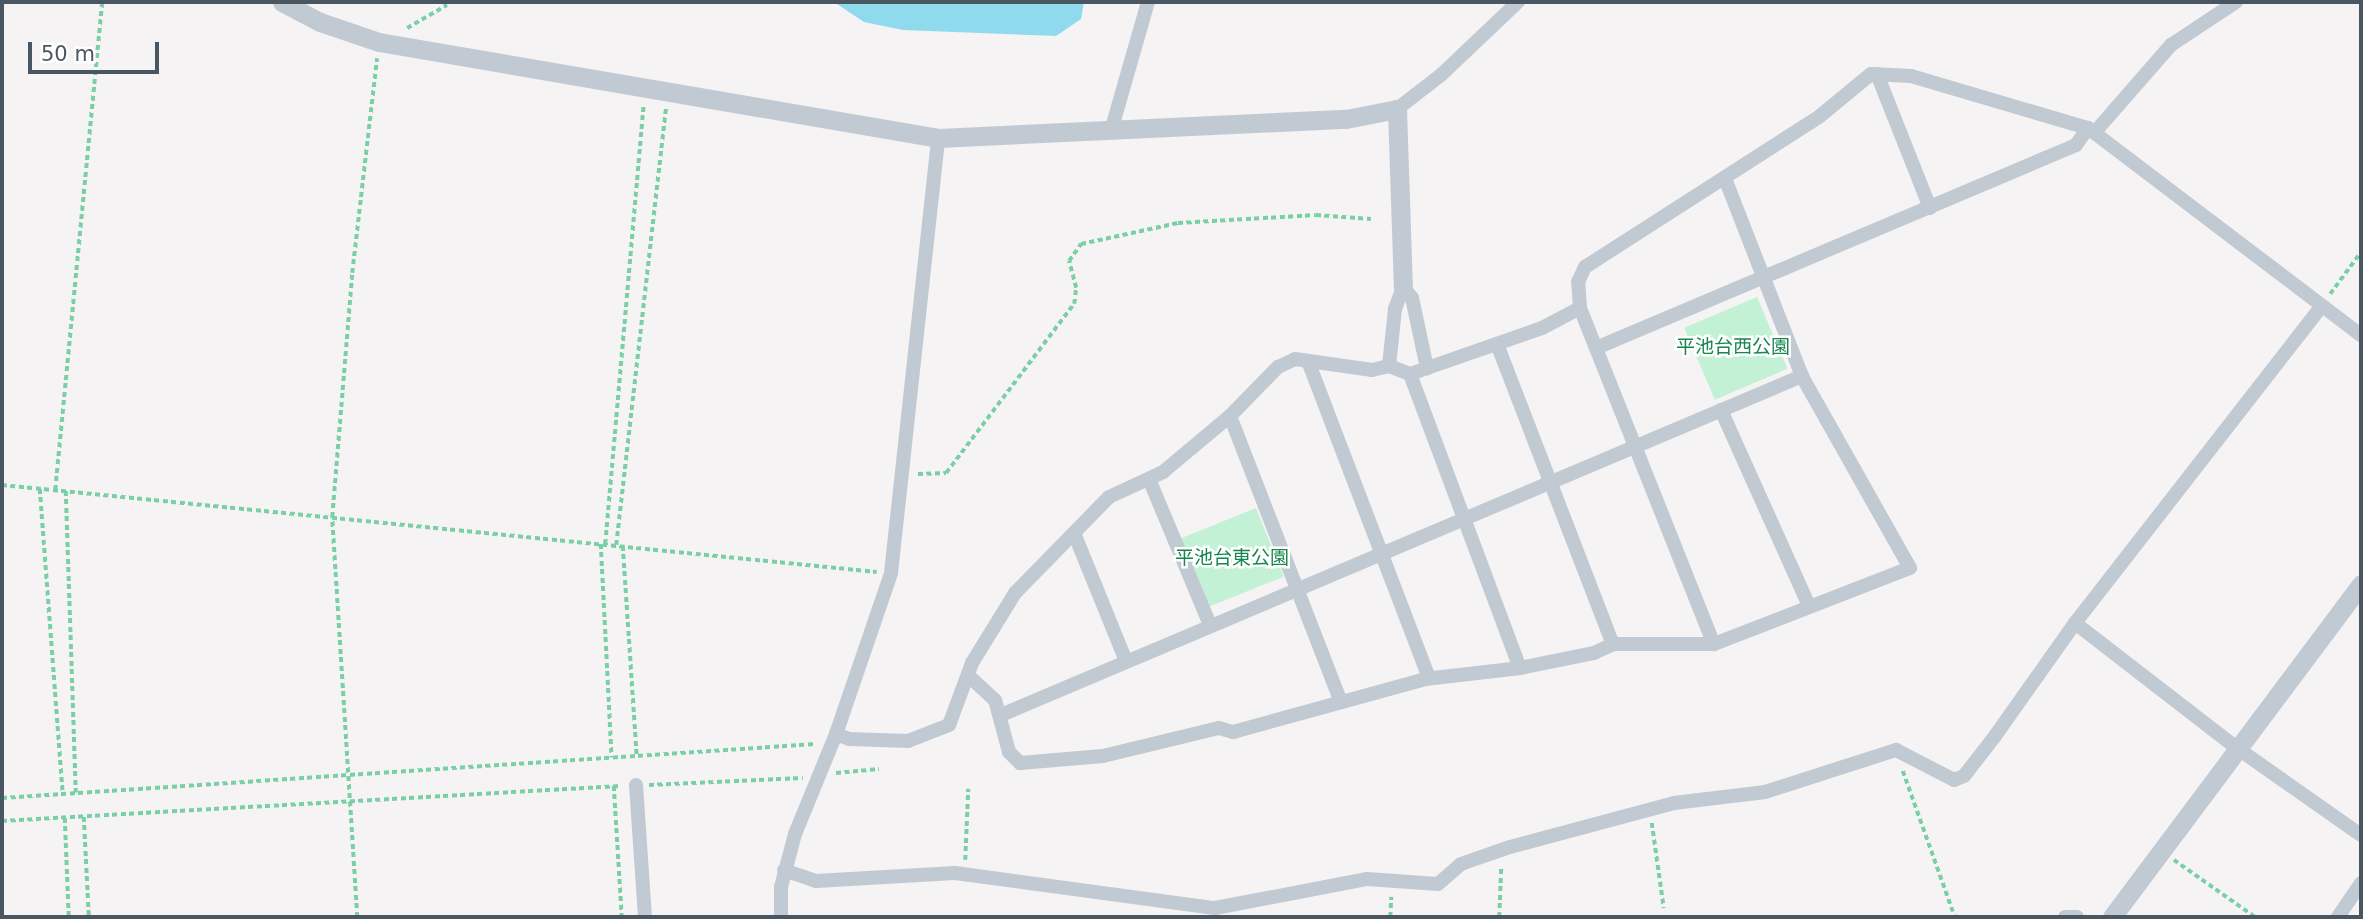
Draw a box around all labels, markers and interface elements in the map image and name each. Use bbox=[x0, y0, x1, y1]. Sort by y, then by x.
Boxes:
scale bar bbox=[32, 28, 163, 72]
text: 50 m bbox=[41, 42, 95, 66]
park label: 平池台西公園 bbox=[1676, 336, 1790, 358]
park label: 平池台東公園 bbox=[1175, 547, 1289, 569]

